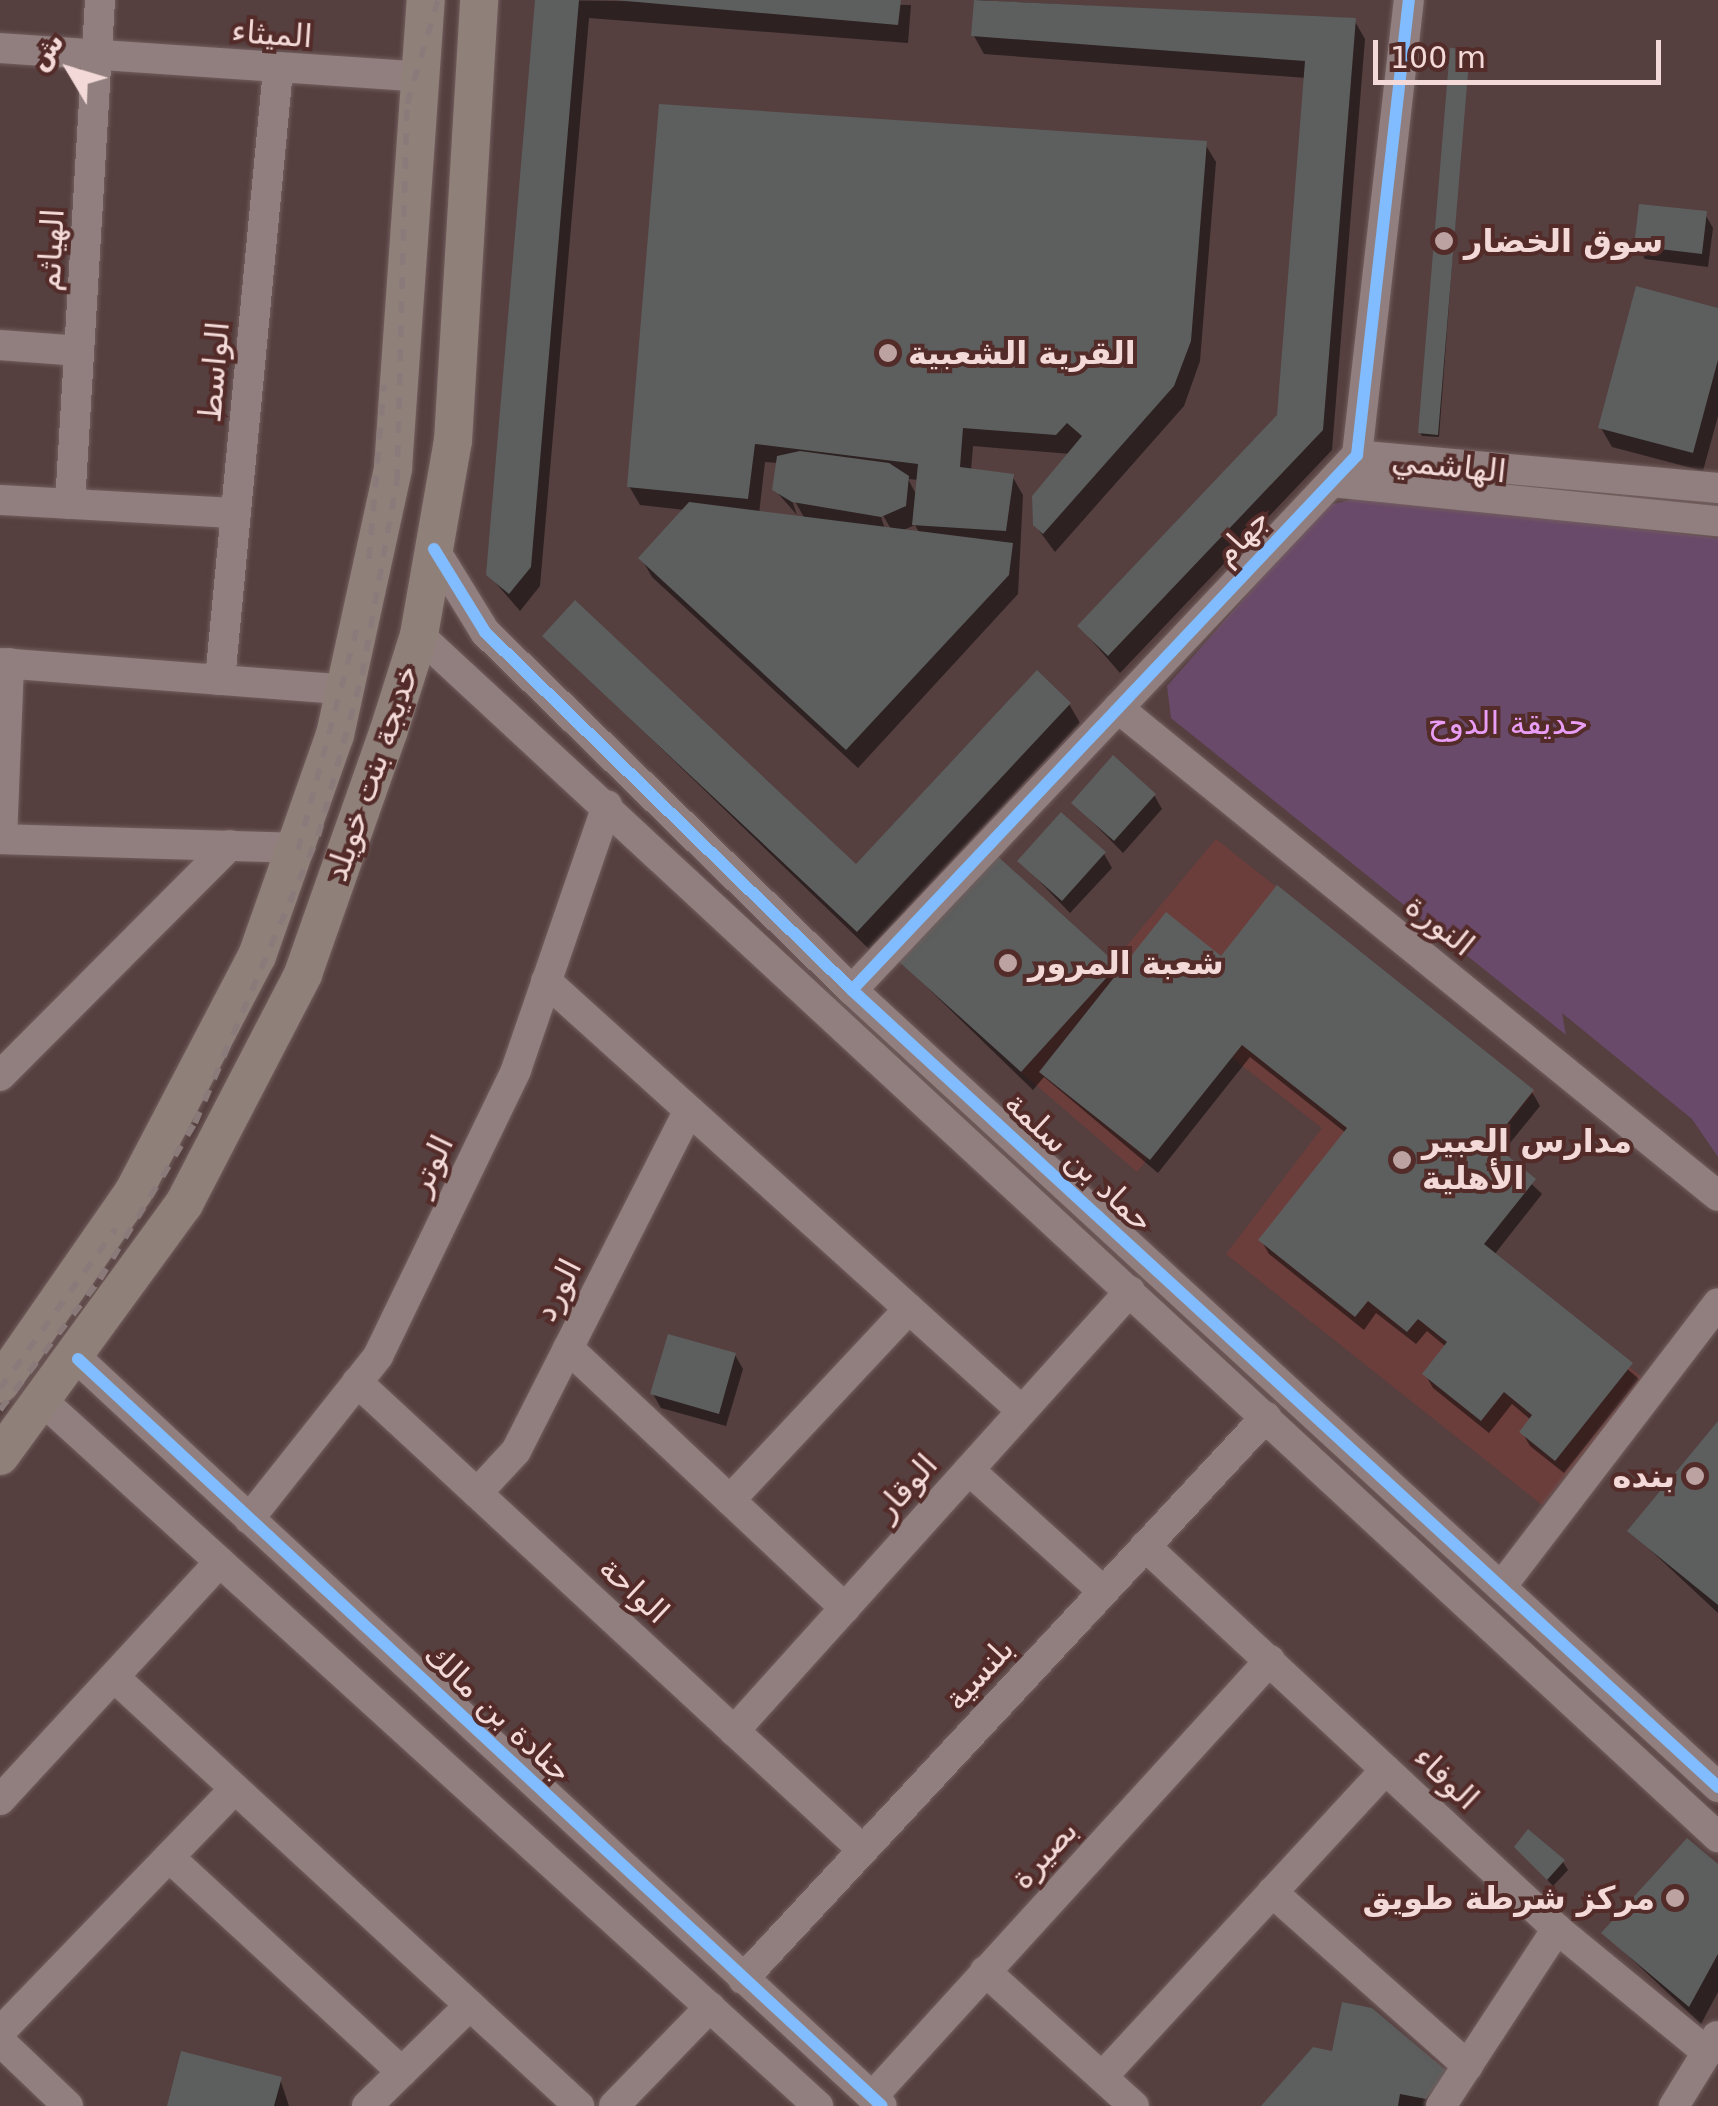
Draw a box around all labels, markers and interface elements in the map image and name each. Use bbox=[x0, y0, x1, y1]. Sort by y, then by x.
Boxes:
street label: الميثاء bbox=[230, 12, 314, 56]
north arrow bbox=[20, 20, 120, 120]
scale bar bbox=[1378, 20, 1666, 82]
text: ش bbox=[21, 26, 71, 77]
text: 100 m bbox=[1390, 40, 1486, 75]
street label: الهياثم bbox=[30, 208, 72, 292]
place label: سوق الخضار bbox=[1464, 222, 1663, 260]
marker: سوق الخضار bbox=[1433, 230, 1455, 252]
street label: الواسط bbox=[190, 320, 238, 424]
place label: القرية الشعبية bbox=[908, 334, 1136, 372]
marker: القرية الشعبية bbox=[877, 342, 899, 364]
street label: الهاشمي bbox=[1390, 441, 1508, 491]
street label: جهام bbox=[1206, 500, 1278, 574]
street label: خديجة بنت خويلد bbox=[317, 660, 427, 886]
park label: حديقة الدوح bbox=[1428, 704, 1588, 742]
street label: النورة bbox=[1398, 886, 1482, 964]
place label: شعبة المرور bbox=[1028, 944, 1224, 982]
marker: شعبة المرور bbox=[997, 952, 1019, 974]
street label: حماد بن سلمة bbox=[997, 1084, 1161, 1240]
place label: مدارس العبير الأهلية bbox=[1422, 1123, 1632, 1198]
street label: الوتر bbox=[400, 1129, 462, 1201]
marker: مدارس العبير الأهلية bbox=[1391, 1149, 1413, 1171]
street label: الورد bbox=[526, 1252, 590, 1328]
street label: الوقار bbox=[866, 1446, 946, 1528]
place label: بنده bbox=[1613, 1457, 1675, 1495]
marker: بنده bbox=[1684, 1465, 1706, 1487]
street label: الواحة bbox=[591, 1548, 677, 1632]
street label: بلنسية bbox=[936, 1630, 1022, 1718]
street label: جنادة بن مالك bbox=[416, 1635, 580, 1791]
street label: الوفاء bbox=[1405, 1738, 1487, 1818]
street label: بصيرة bbox=[1002, 1811, 1086, 1897]
place label: مركز شرطة طويق bbox=[1362, 1879, 1655, 1917]
marker: مركز شرطة طويق bbox=[1664, 1887, 1686, 1909]

